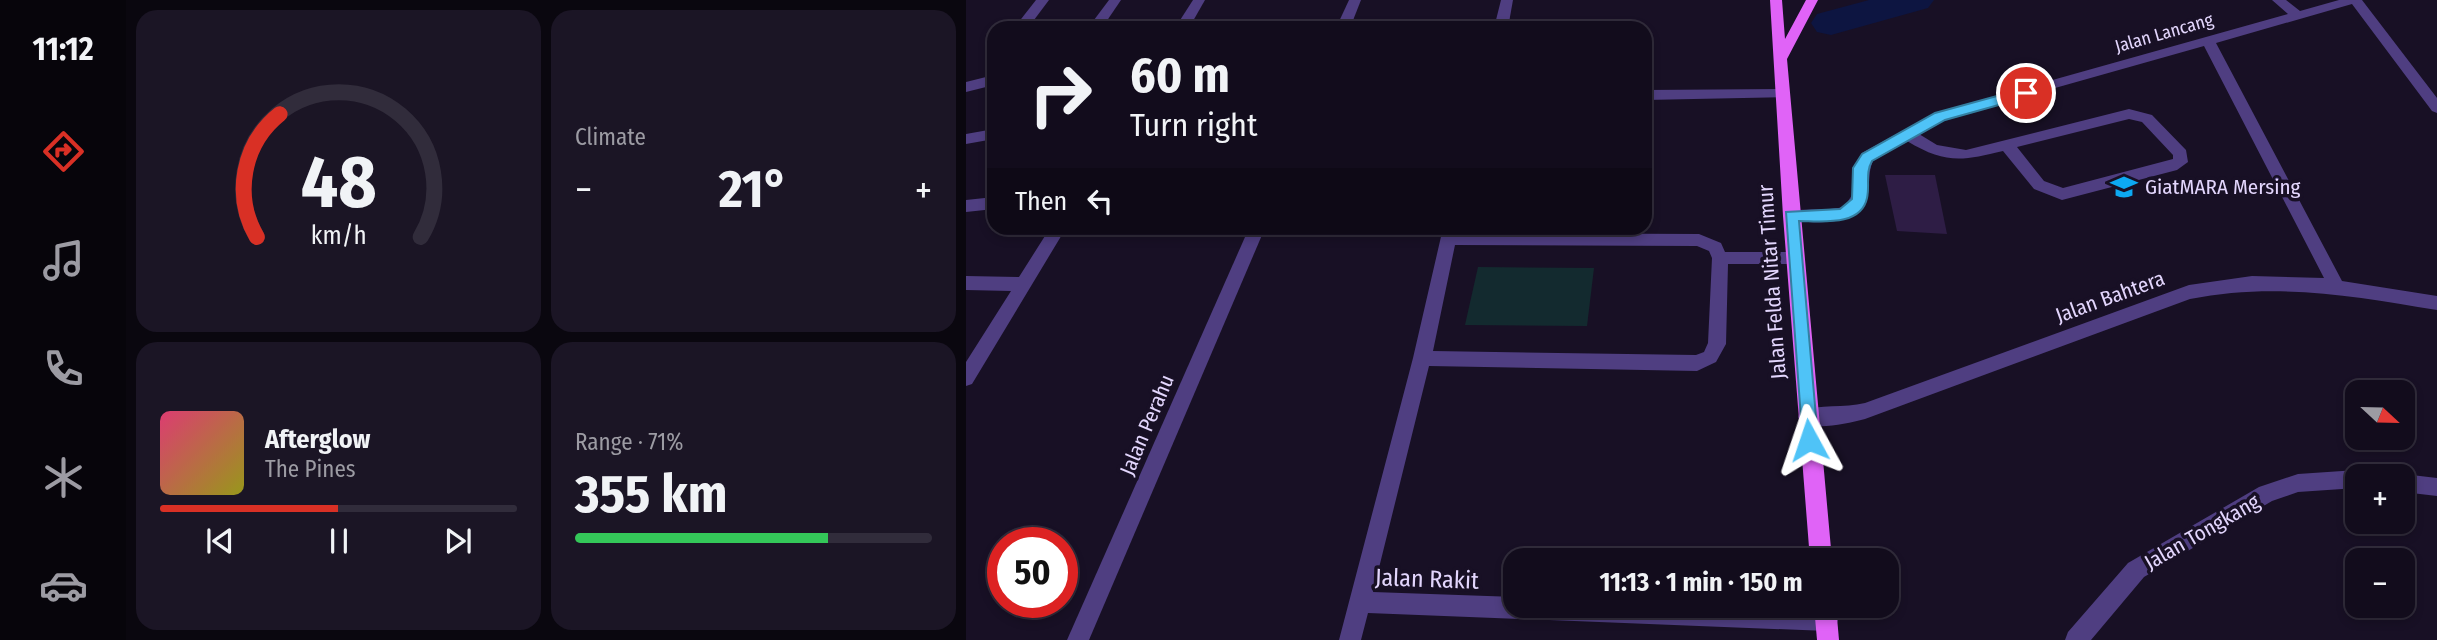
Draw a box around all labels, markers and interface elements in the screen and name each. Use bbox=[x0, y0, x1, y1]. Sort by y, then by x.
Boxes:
street label: Jalan Lancang bbox=[2112, 8, 2216, 58]
text: 11:12 bbox=[32, 30, 94, 68]
text: 60 m bbox=[1130, 46, 1230, 105]
icon: right bbox=[1015, 49, 1106, 140]
pin bbox=[1996, 63, 2056, 123]
icon: arrive bbox=[2007, 74, 2045, 112]
text: Turn right bbox=[1130, 106, 1257, 144]
text: Climate bbox=[575, 123, 646, 151]
icon: directions bbox=[39, 127, 88, 176]
text: 48 bbox=[301, 139, 376, 226]
text: 21° bbox=[719, 158, 788, 221]
text: − bbox=[575, 167, 592, 213]
text: + bbox=[915, 167, 932, 213]
school or university icon: GiatMARA Mersing bbox=[2109, 172, 2139, 202]
place label: GiatMARA Mersing bbox=[2145, 174, 2301, 200]
icon: left bbox=[1081, 182, 1119, 220]
street label: Jalan Felda Nitar Timur bbox=[1752, 183, 1792, 380]
text: Then bbox=[1015, 186, 1067, 217]
text: km/h bbox=[311, 221, 366, 251]
icon: music bbox=[39, 236, 88, 285]
street label: Jalan Bahtera bbox=[2052, 265, 2168, 329]
icon: phone bbox=[39, 344, 88, 393]
street label: Jalan Perahu bbox=[1114, 371, 1180, 479]
north arrow bbox=[2345, 380, 2415, 450]
map controls bbox=[2345, 380, 2415, 618]
position arrow bbox=[1772, 403, 1846, 477]
text: Afterglow bbox=[265, 424, 370, 455]
text: Range · 71% bbox=[575, 428, 683, 456]
icon: climate bbox=[39, 453, 88, 502]
text: The Pines bbox=[265, 455, 356, 483]
text: 355 km bbox=[575, 463, 727, 526]
button: + bbox=[2345, 464, 2415, 534]
street label: Jalan Tongkang bbox=[2140, 488, 2264, 575]
icon: previous bbox=[201, 522, 239, 560]
icon: pause bbox=[320, 522, 358, 560]
icon: next bbox=[439, 522, 477, 560]
speed limit sign: 50 bbox=[987, 527, 1078, 618]
button: − bbox=[2345, 548, 2415, 618]
icon: car bbox=[39, 561, 88, 610]
street label: Jalan Rakit bbox=[1375, 563, 1480, 595]
text: 11:13 · 1 min · 150 m bbox=[1599, 567, 1803, 598]

